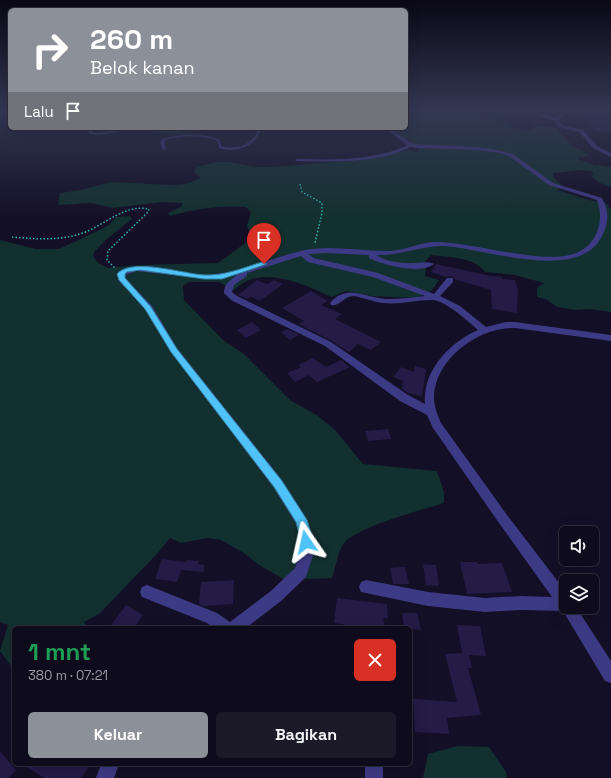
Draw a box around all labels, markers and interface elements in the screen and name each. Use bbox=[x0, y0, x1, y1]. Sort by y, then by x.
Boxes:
text: 260 m bbox=[90, 21, 173, 57]
icon: right bbox=[24, 24, 76, 76]
text: Belok kanan bbox=[90, 56, 195, 79]
icon: arrive bbox=[62, 100, 84, 122]
text: Lalu bbox=[24, 102, 54, 121]
pin bbox=[247, 223, 281, 264]
icon: arrive bbox=[253, 229, 275, 251]
position arrow bbox=[285, 521, 327, 563]
map controls bbox=[559, 526, 599, 614]
button: sound bbox=[559, 526, 599, 566]
button: layers bbox=[559, 574, 599, 614]
text: 1 mnt bbox=[28, 636, 91, 667]
button: close bbox=[354, 639, 396, 681]
text: 380 m · 07:21 bbox=[28, 667, 108, 684]
button: Keluar bbox=[28, 712, 208, 758]
button: Bagikan bbox=[216, 712, 396, 758]

